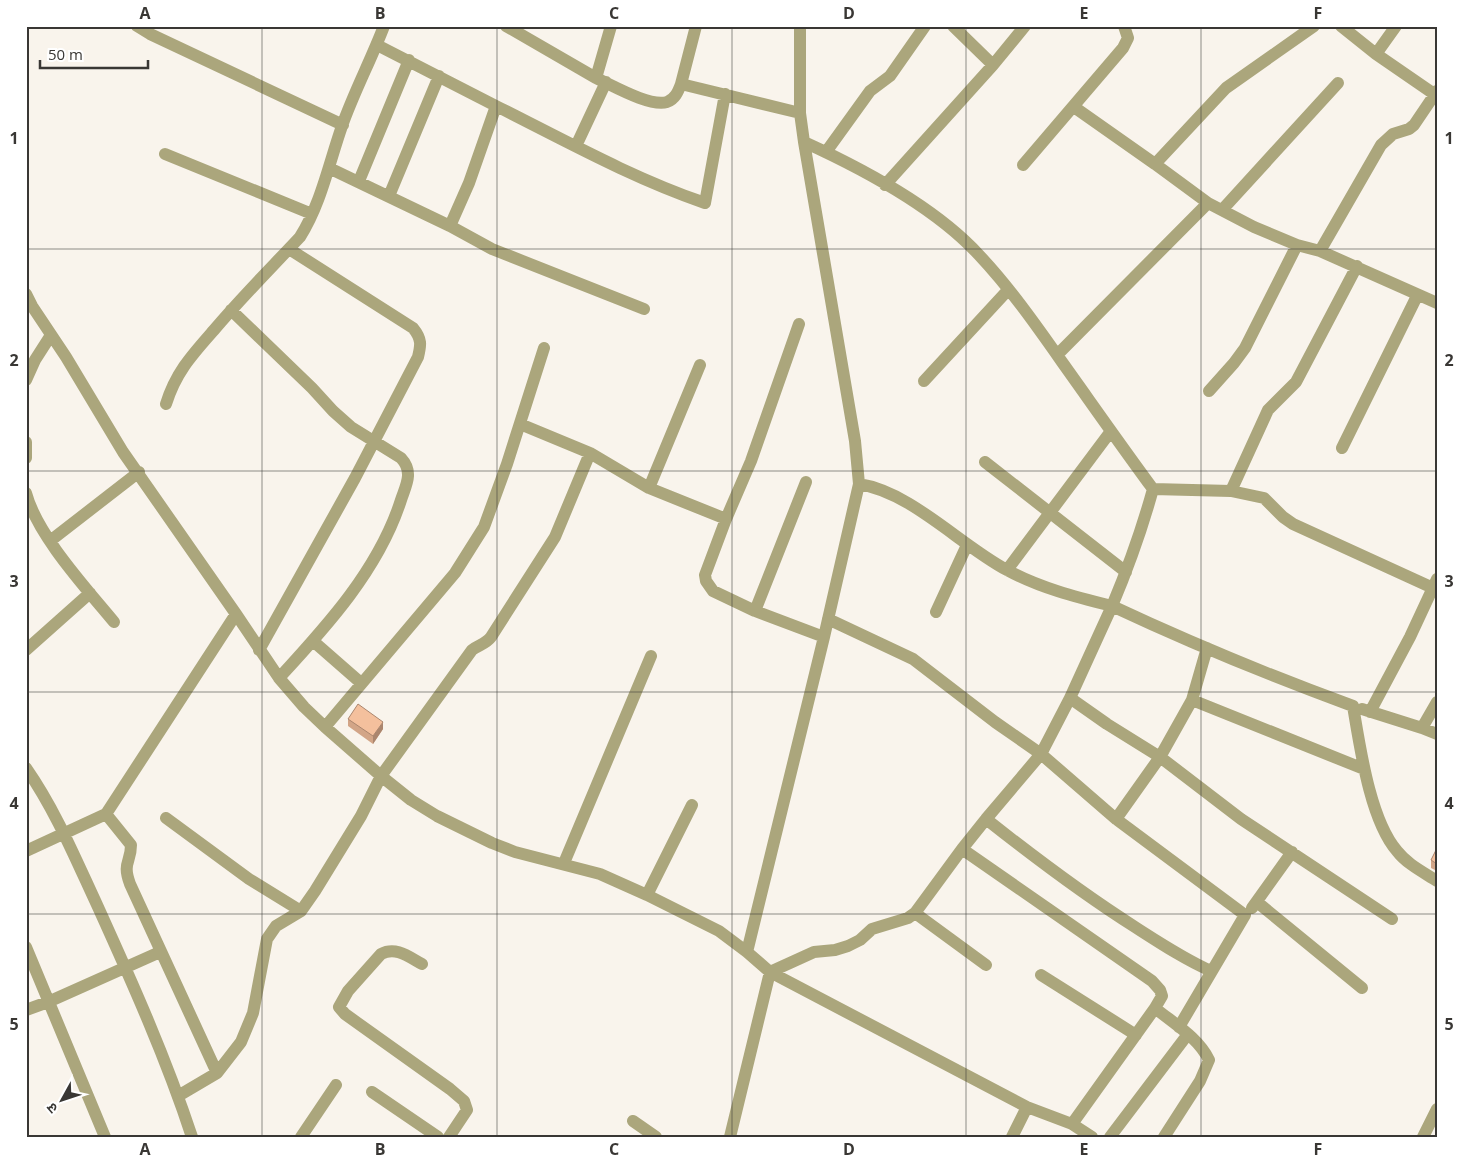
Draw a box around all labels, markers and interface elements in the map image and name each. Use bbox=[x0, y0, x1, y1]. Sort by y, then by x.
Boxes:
text: A bbox=[139, 2, 151, 24]
text: B bbox=[375, 2, 385, 24]
text: C bbox=[609, 2, 619, 24]
text: D bbox=[843, 2, 855, 24]
text: E bbox=[1080, 2, 1089, 24]
text: F bbox=[1314, 2, 1322, 24]
scale bar bbox=[40, 38, 148, 70]
text: 50 m bbox=[48, 44, 83, 64]
text: 1 bbox=[9, 127, 19, 149]
text: 1 bbox=[1444, 127, 1454, 149]
text: 2 bbox=[9, 349, 19, 371]
text: 2 bbox=[1444, 349, 1454, 371]
text: 3 bbox=[9, 570, 19, 592]
text: 3 bbox=[1444, 570, 1454, 592]
text: 4 bbox=[9, 792, 19, 814]
text: 4 bbox=[1444, 792, 1454, 814]
text: 5 bbox=[9, 1013, 19, 1035]
text: 5 bbox=[1444, 1013, 1454, 1035]
north arrow bbox=[38, 1076, 88, 1126]
text: उ bbox=[41, 1099, 62, 1118]
text: A bbox=[139, 1138, 151, 1160]
text: B bbox=[375, 1138, 385, 1160]
text: C bbox=[609, 1138, 619, 1160]
text: D bbox=[843, 1138, 855, 1160]
text: E bbox=[1080, 1138, 1089, 1160]
text: F bbox=[1314, 1138, 1322, 1160]

